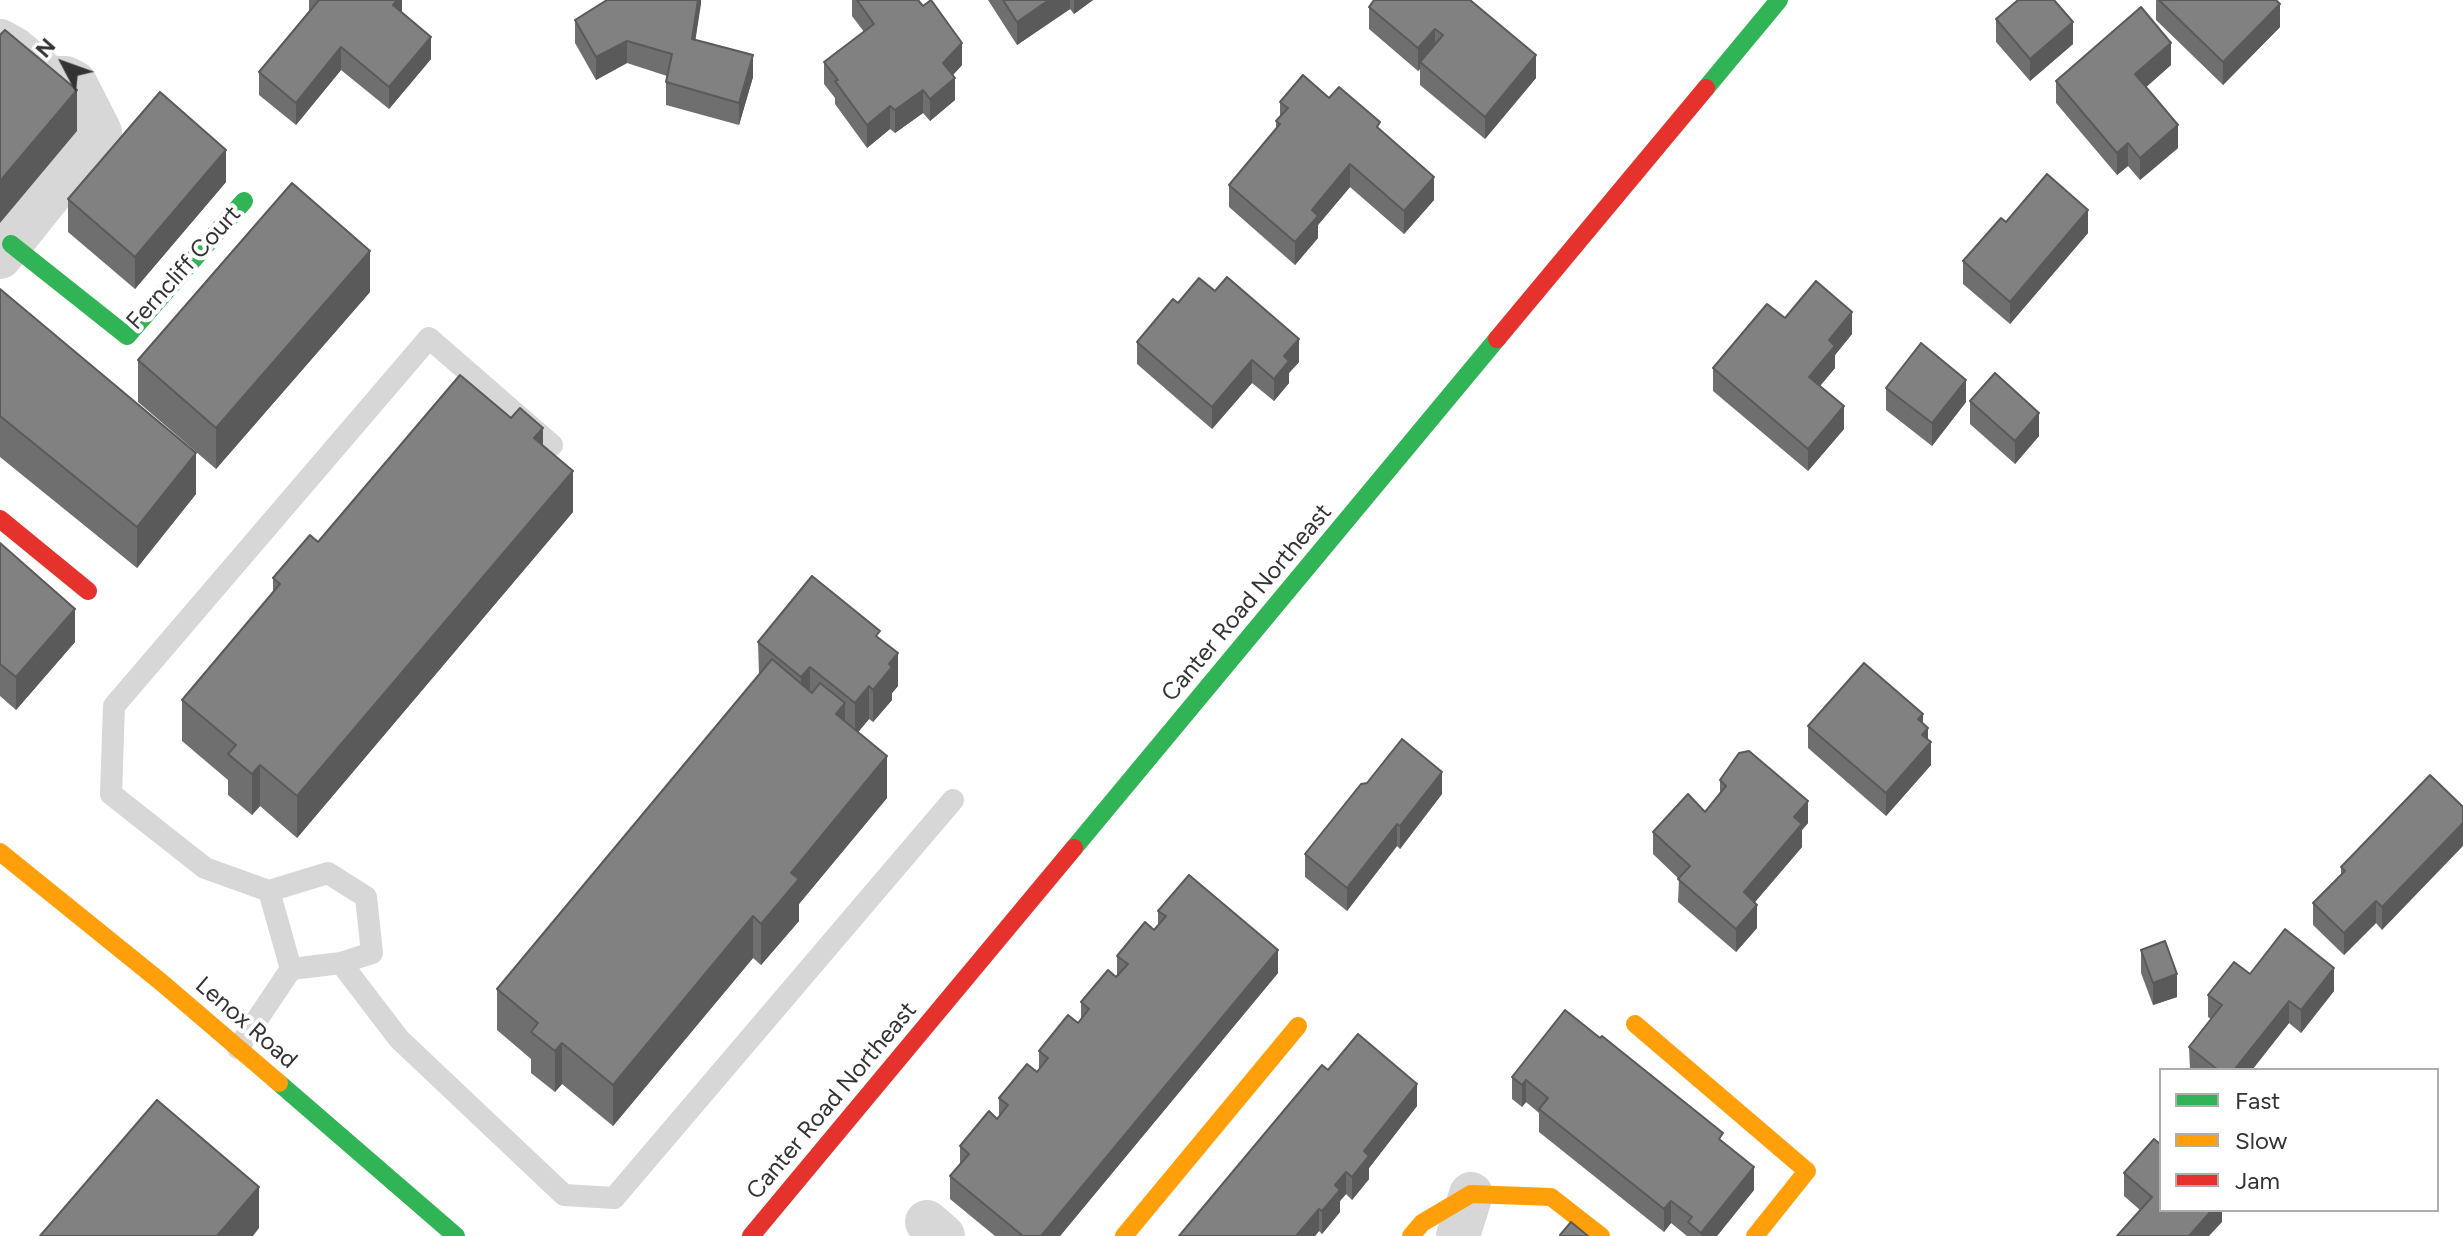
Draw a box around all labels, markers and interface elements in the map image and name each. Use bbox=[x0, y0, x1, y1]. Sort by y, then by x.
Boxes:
north arrow bbox=[24, 24, 104, 104]
text: N bbox=[30, 33, 61, 63]
street label: Ferncliff Court bbox=[121, 200, 247, 336]
street label: Canter Road Northeast bbox=[1156, 498, 1338, 708]
street label: Lenox Road bbox=[189, 971, 303, 1075]
street label: Canter Road Northeast bbox=[741, 996, 923, 1206]
legend bbox=[2159, 1068, 2439, 1212]
text: Fast bbox=[2235, 1086, 2280, 1115]
text: Slow bbox=[2235, 1126, 2287, 1155]
text: Jam bbox=[2235, 1166, 2280, 1195]

